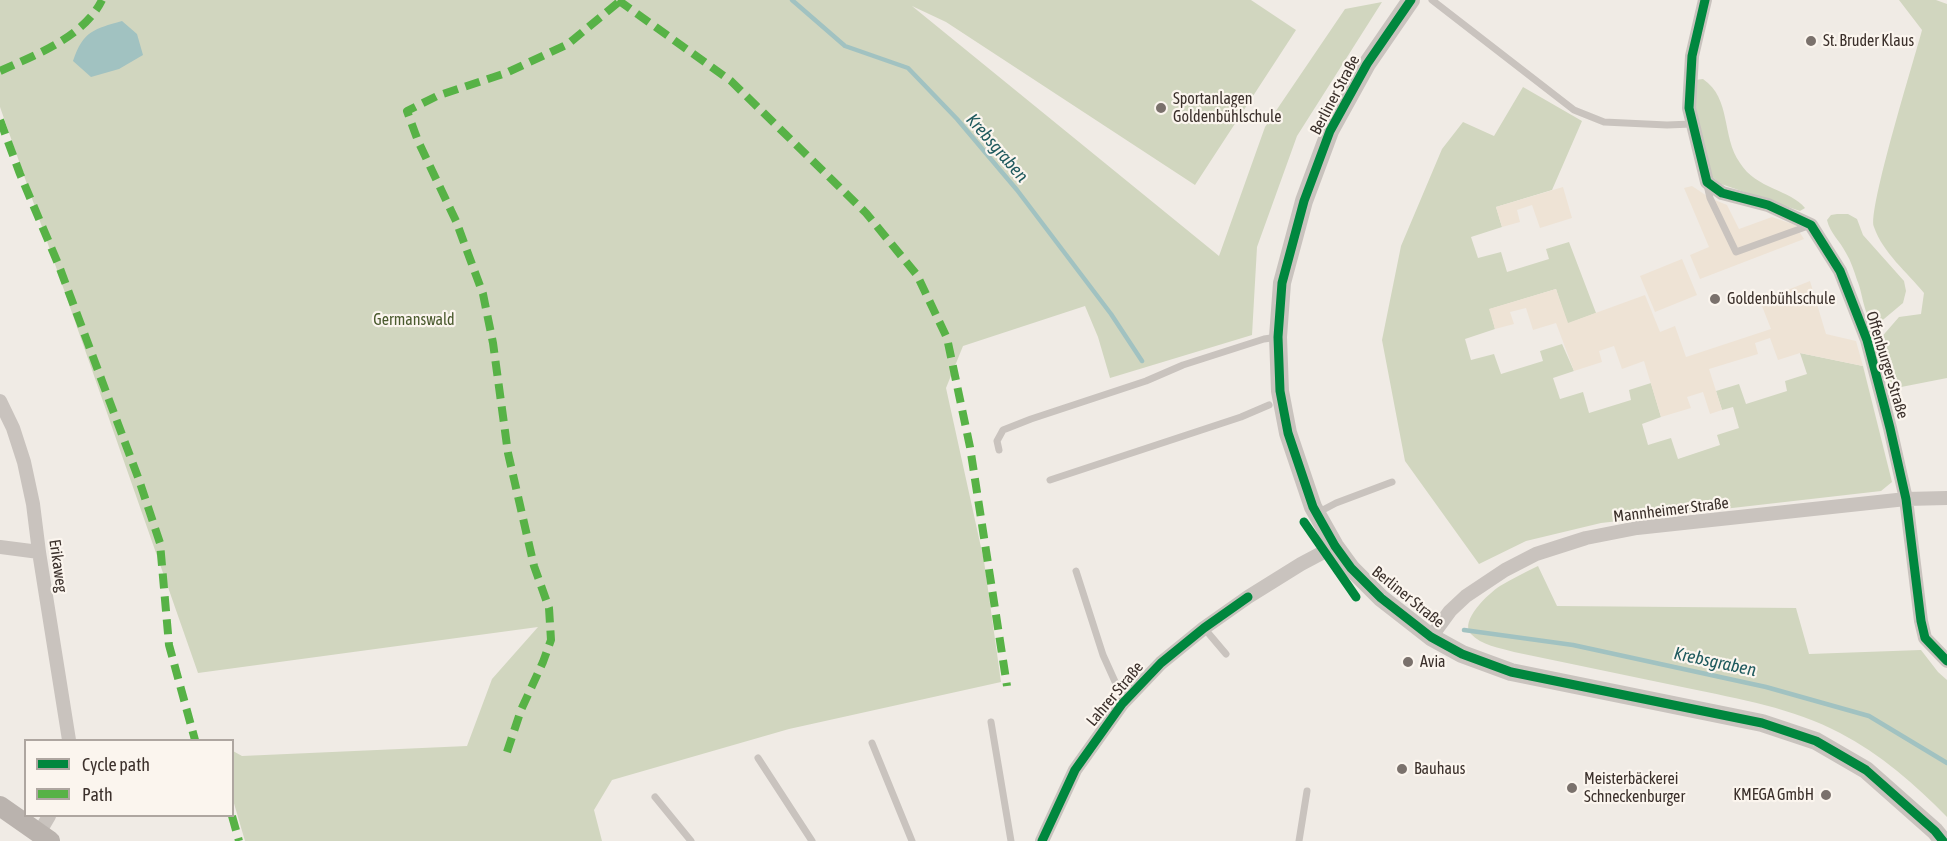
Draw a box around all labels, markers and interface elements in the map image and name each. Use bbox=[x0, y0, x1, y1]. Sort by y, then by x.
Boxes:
place label: St. Bruder Klaus bbox=[1823, 31, 1914, 51]
marker: St. Bruder Klaus bbox=[1804, 34, 1818, 48]
street label: Berliner Straße bbox=[1306, 52, 1364, 138]
place label: Sportanlagen Goldenbühlschule bbox=[1173, 89, 1281, 127]
marker: Sportanlagen Goldenbühlschule bbox=[1154, 101, 1168, 115]
water label: Krebsgraben bbox=[961, 109, 1033, 187]
place label: Goldenbühlschule bbox=[1727, 289, 1835, 309]
marker: Goldenbühlschule bbox=[1708, 292, 1722, 306]
street label: Offenburger Straße bbox=[1862, 309, 1912, 421]
park label: Germanswald bbox=[373, 310, 455, 330]
street label: Mannheimer Straße bbox=[1612, 493, 1730, 527]
street label: Erikaweg bbox=[45, 538, 71, 594]
street label: Berliner Straße bbox=[1368, 562, 1448, 632]
water label: Krebsgraben bbox=[1672, 643, 1758, 681]
place label: Avia bbox=[1420, 652, 1446, 672]
marker: Avia bbox=[1401, 655, 1415, 669]
street label: Lahrer Straße bbox=[1083, 658, 1147, 730]
legend bbox=[24, 739, 234, 817]
text: Cycle path bbox=[82, 754, 150, 775]
place label: Bauhaus bbox=[1414, 759, 1465, 779]
marker: Bauhaus bbox=[1395, 762, 1409, 776]
place label: Meisterbäckerei Schneckenburger bbox=[1584, 769, 1685, 807]
marker: Meisterbäckerei Schneckenburger bbox=[1565, 781, 1579, 795]
text: Path bbox=[82, 784, 113, 805]
place label: KMEGA GmbH bbox=[1733, 785, 1814, 805]
marker: KMEGA GmbH bbox=[1819, 788, 1833, 802]

